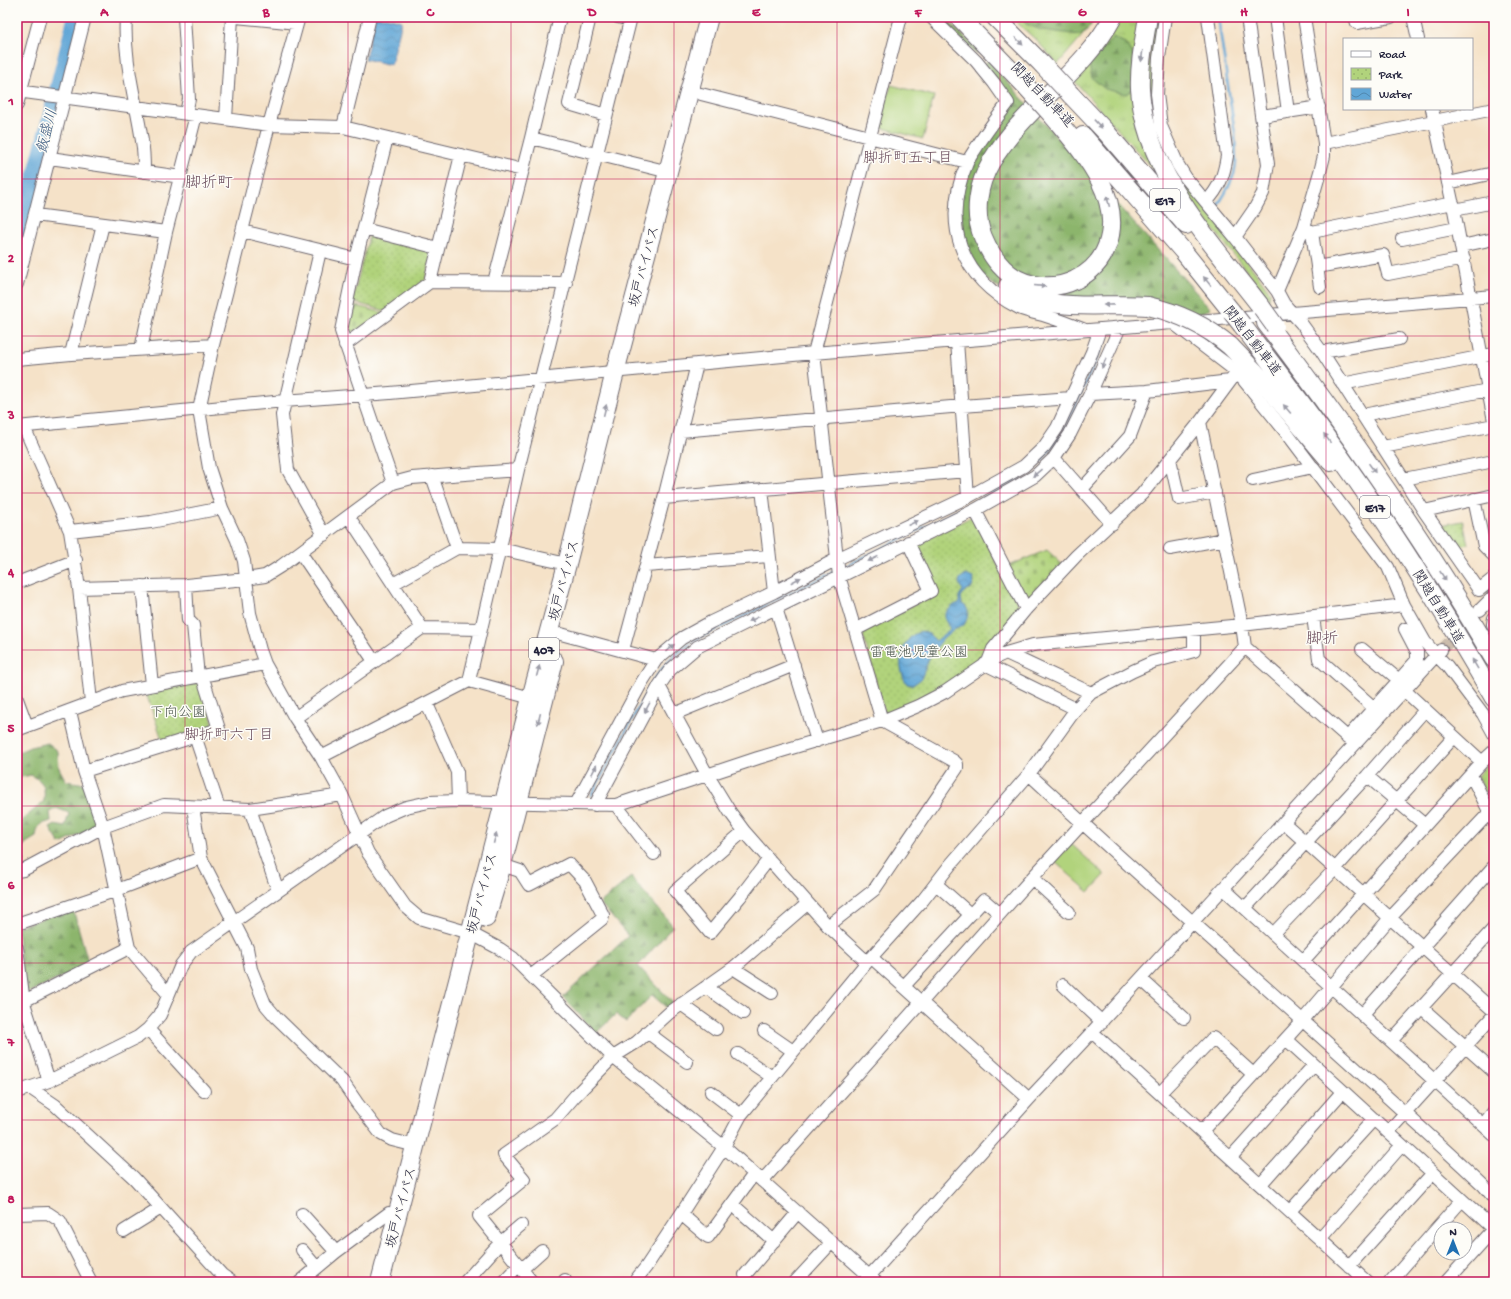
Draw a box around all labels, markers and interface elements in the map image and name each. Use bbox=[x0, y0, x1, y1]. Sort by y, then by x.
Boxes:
text: A bbox=[99, 6, 109, 21]
text: B bbox=[262, 6, 271, 21]
text: C bbox=[425, 6, 435, 21]
text: D bbox=[587, 6, 597, 21]
text: E bbox=[752, 6, 761, 21]
text: F bbox=[914, 6, 923, 21]
text: G bbox=[1078, 6, 1087, 21]
text: H bbox=[1240, 6, 1248, 21]
text: I bbox=[1406, 6, 1410, 21]
one-way arrow bbox=[1014, 36, 1024, 46]
legend bbox=[1343, 38, 1473, 110]
one-way arrow bbox=[1139, 49, 1145, 62]
text: Road bbox=[1379, 49, 1406, 63]
street label: 関越自動車道 bbox=[1006, 60, 1076, 132]
text: Park bbox=[1378, 69, 1404, 83]
text: Water bbox=[1379, 89, 1413, 103]
text: 1 bbox=[7, 95, 14, 110]
water label: 飯盛川 bbox=[33, 107, 62, 156]
one-way arrow bbox=[1093, 119, 1102, 128]
district label: 脚折町五丁目 bbox=[863, 150, 953, 168]
district label: 脚折町 bbox=[185, 174, 233, 194]
road number: E17 bbox=[1150, 189, 1180, 211]
one-way arrow bbox=[1104, 195, 1110, 208]
street label: 坂戸バイパス bbox=[626, 224, 664, 309]
text: 2 bbox=[8, 252, 15, 267]
one-way arrow bbox=[1202, 275, 1211, 286]
one-way arrow bbox=[1034, 282, 1046, 289]
one-way arrow bbox=[1102, 302, 1115, 308]
street label: 関越自動車道 bbox=[1218, 303, 1284, 380]
one-way arrow bbox=[1101, 357, 1107, 369]
one-way arrow bbox=[603, 403, 609, 416]
one-way arrow bbox=[1283, 404, 1292, 415]
text: 3 bbox=[7, 409, 15, 424]
one-way arrow bbox=[1323, 433, 1331, 443]
one-way arrow bbox=[1368, 463, 1376, 473]
one-way arrow bbox=[1032, 469, 1043, 478]
road number: E17 bbox=[1360, 496, 1390, 518]
one-way arrow bbox=[907, 520, 918, 526]
street label: 坂戸バイパス bbox=[546, 538, 584, 623]
one-way arrow bbox=[867, 556, 879, 563]
text: 4 bbox=[7, 566, 15, 581]
street label: 関越自動車道 bbox=[1407, 567, 1466, 647]
one-way arrow bbox=[1440, 570, 1447, 582]
one-way arrow bbox=[790, 577, 802, 584]
one-way arrow bbox=[749, 616, 760, 622]
district label: 脚折 bbox=[1306, 630, 1338, 650]
road number: 407 bbox=[529, 638, 559, 660]
one-way arrow bbox=[664, 644, 675, 653]
park label: 雷電池児童公園 bbox=[870, 645, 968, 662]
one-way arrow bbox=[1471, 658, 1478, 670]
one-way arrow bbox=[535, 665, 541, 677]
one-way arrow bbox=[644, 702, 650, 714]
park label: 下向公園 bbox=[150, 705, 206, 722]
one-way arrow bbox=[536, 713, 542, 725]
text: 5 bbox=[8, 722, 15, 737]
district label: 脚折町六丁目 bbox=[184, 727, 274, 745]
one-way arrow bbox=[591, 764, 597, 776]
one-way arrow bbox=[493, 831, 499, 844]
street label: 坂戸バイパス bbox=[464, 851, 502, 936]
text: 6 bbox=[8, 879, 15, 894]
text: 7 bbox=[7, 1036, 16, 1051]
street label: 坂戸バイパス bbox=[383, 1165, 421, 1250]
text: 8 bbox=[7, 1193, 15, 1208]
north arrow bbox=[1433, 1221, 1473, 1261]
text: N bbox=[1449, 1227, 1457, 1239]

